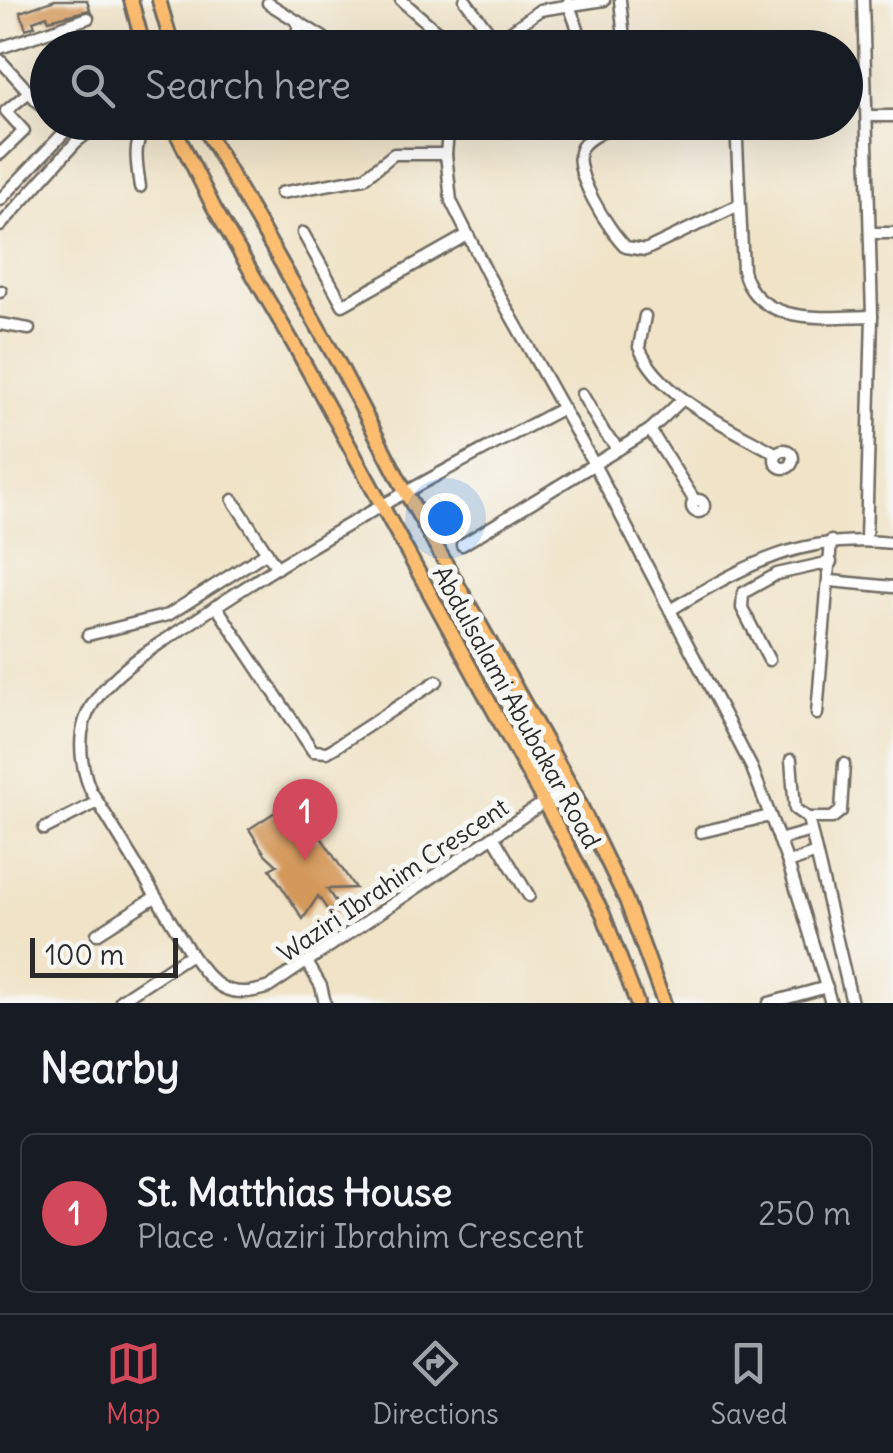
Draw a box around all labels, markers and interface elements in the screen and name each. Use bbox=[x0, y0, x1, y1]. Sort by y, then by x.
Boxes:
search box bbox=[30, 30, 863, 140]
icon: search bbox=[65, 58, 120, 113]
text: Search here bbox=[145, 62, 351, 109]
your location bbox=[420, 493, 471, 544]
street label: Abdulsalami Abubakar Road bbox=[426, 560, 608, 854]
pin: 1 bbox=[272, 778, 338, 861]
street label: Waziri Ibrahim Crescent bbox=[272, 791, 514, 969]
scale bar bbox=[30, 933, 178, 978]
text: 100 m bbox=[45, 937, 124, 973]
text: Nearby bbox=[40, 1042, 179, 1094]
text: St. Matthias House bbox=[137, 1169, 452, 1216]
text: 1 bbox=[68, 1193, 81, 1234]
text: 250 m bbox=[758, 1193, 851, 1234]
text: Place · Waziri Ibrahim Crescent bbox=[137, 1216, 584, 1257]
tab: Map bbox=[106, 1336, 161, 1432]
tab: Directions bbox=[372, 1336, 499, 1432]
tab: Saved bbox=[710, 1336, 787, 1432]

